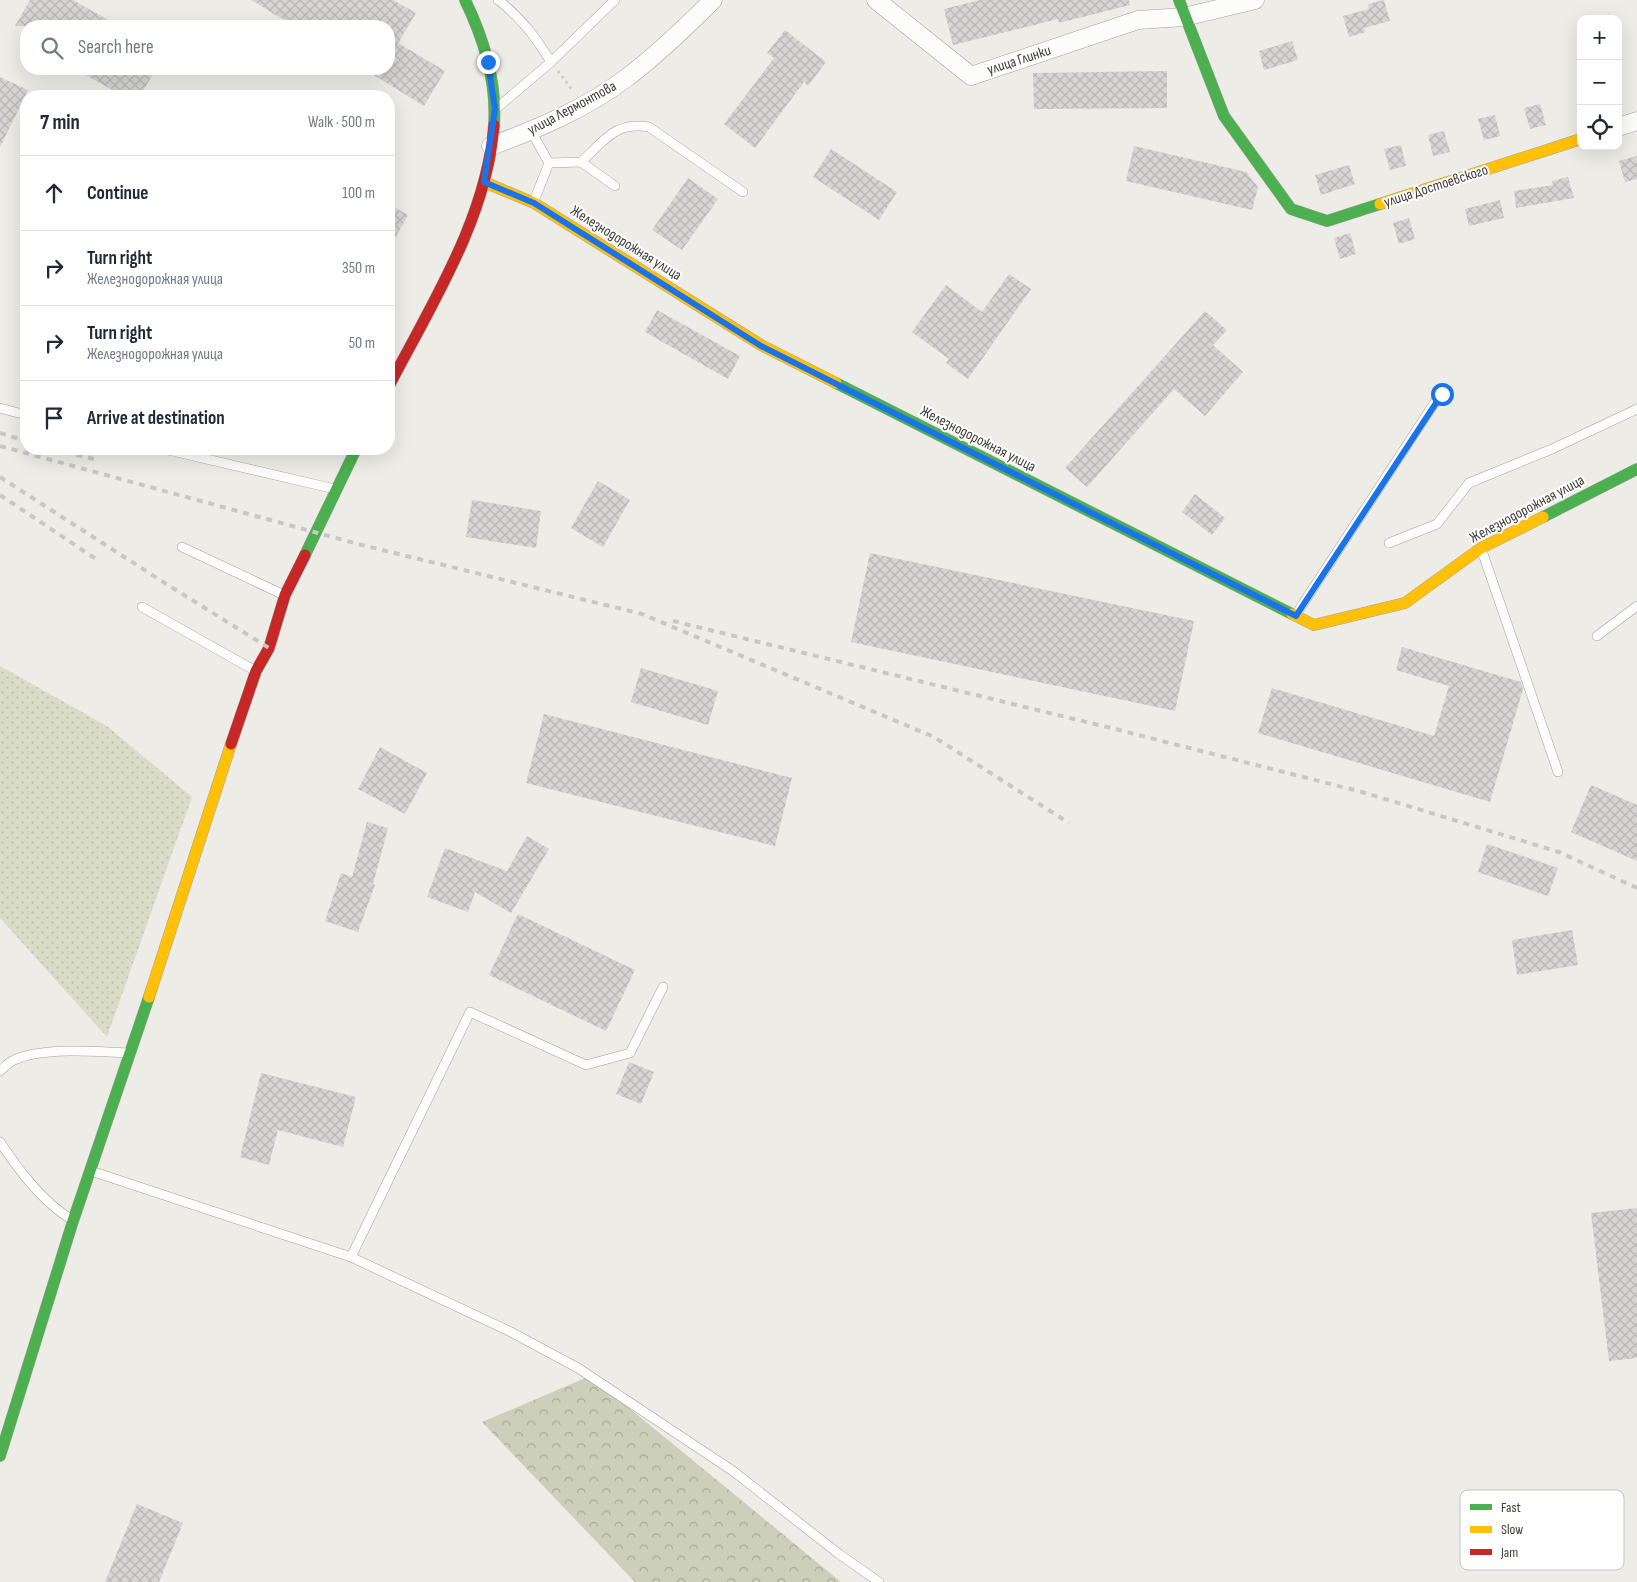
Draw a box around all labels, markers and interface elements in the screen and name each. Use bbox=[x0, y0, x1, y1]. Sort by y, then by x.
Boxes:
map controls bbox=[1577, 15, 1622, 150]
button: + bbox=[1577, 15, 1622, 60]
search box bbox=[20, 20, 395, 75]
icon: search bbox=[38, 34, 66, 62]
text: Search here bbox=[78, 36, 154, 59]
street label: улица Глинки bbox=[985, 41, 1053, 79]
route end bbox=[477, 51, 500, 74]
button: − bbox=[1577, 60, 1622, 105]
street label: улица Лермонтова bbox=[524, 76, 620, 139]
button: locate bbox=[1577, 105, 1622, 150]
text: 7 min bbox=[40, 110, 80, 135]
text: Walk · 500 m bbox=[308, 113, 375, 132]
street label: улица Достоевского bbox=[1381, 160, 1491, 212]
icon: ahead bbox=[40, 179, 68, 207]
text: Continue bbox=[87, 182, 148, 205]
text: 100 m bbox=[342, 184, 375, 203]
street label: Железнодорожная улица bbox=[567, 201, 685, 285]
text: Turn right bbox=[87, 247, 152, 270]
icon: right bbox=[40, 254, 68, 282]
text: 350 m bbox=[342, 259, 375, 278]
text: Железнодорожная улица bbox=[87, 270, 223, 289]
text: Turn right bbox=[87, 322, 152, 345]
icon: right bbox=[40, 329, 68, 357]
text: 50 m bbox=[349, 334, 375, 353]
text: Железнодорожная улица bbox=[87, 345, 223, 364]
route start bbox=[1431, 383, 1454, 406]
street label: Железнодорожная улица bbox=[917, 402, 1039, 476]
icon: arrive bbox=[40, 404, 68, 432]
text: Arrive at destination bbox=[87, 407, 225, 430]
street label: Железнодорожная улица bbox=[1466, 471, 1588, 547]
legend bbox=[1460, 1490, 1624, 1570]
text: Fast bbox=[1501, 1499, 1521, 1516]
text: Slow bbox=[1501, 1521, 1523, 1538]
text: Jam bbox=[1500, 1544, 1518, 1561]

